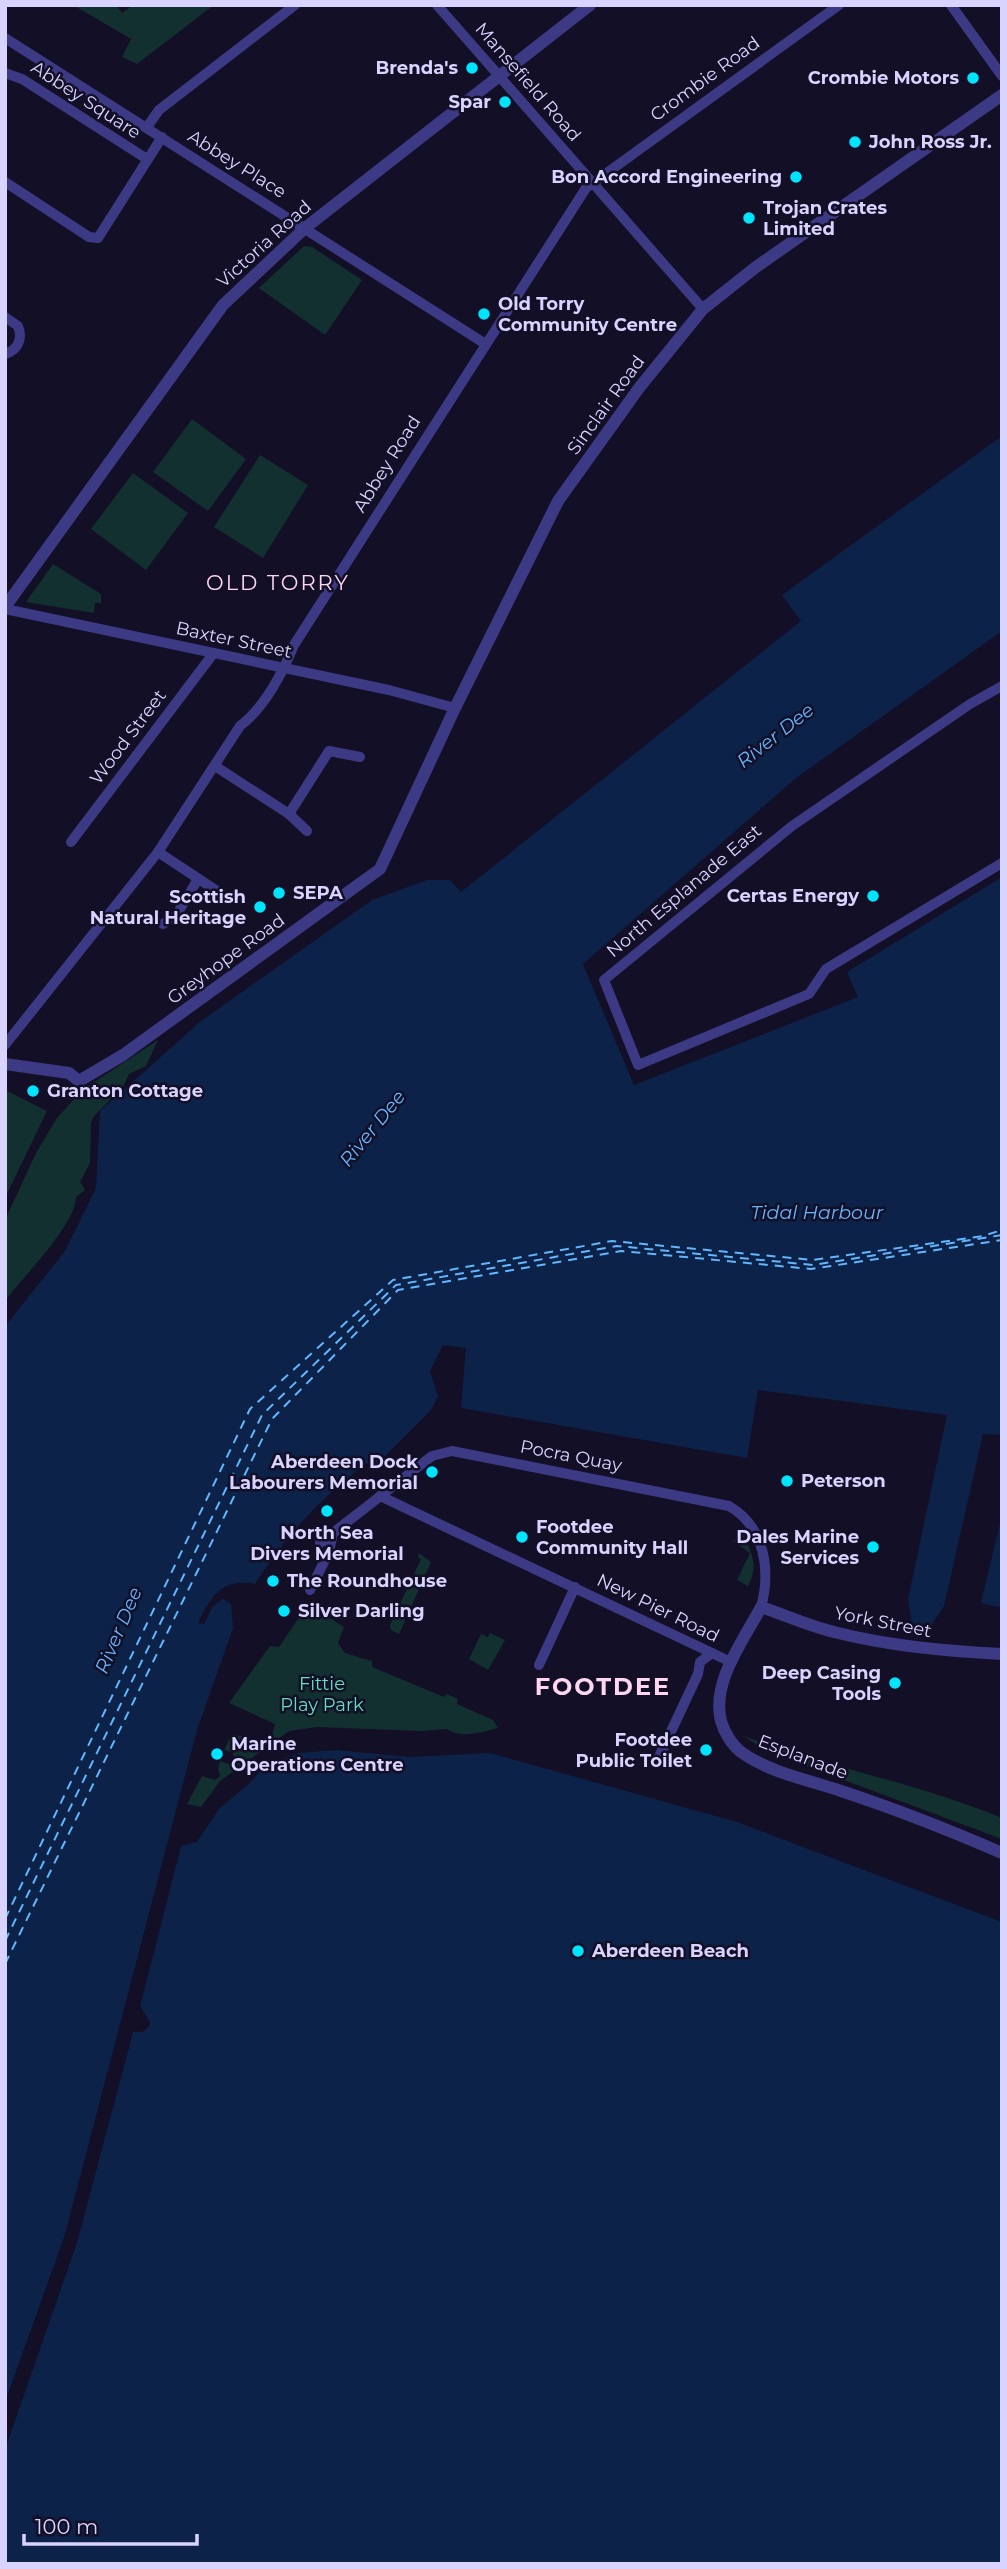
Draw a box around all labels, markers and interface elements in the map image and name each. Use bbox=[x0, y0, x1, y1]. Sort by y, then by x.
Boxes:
street label: Mansefield Road bbox=[470, 18, 586, 146]
street label: Crombie Road bbox=[646, 32, 764, 126]
street label: Abbey Square bbox=[27, 56, 145, 144]
place label: Brenda's bbox=[376, 57, 458, 79]
marker: Brenda's bbox=[464, 60, 480, 76]
place label: Crombie Motors bbox=[808, 67, 959, 89]
marker: Crombie Motors bbox=[965, 70, 981, 86]
place label: Spar bbox=[448, 91, 491, 113]
marker: Spar bbox=[497, 94, 513, 110]
street label: Abbey Place bbox=[184, 125, 290, 203]
place label: John Ross Jr. bbox=[868, 131, 992, 153]
marker: John Ross Jr. bbox=[847, 134, 863, 150]
place label: Bon Accord Engineering bbox=[551, 166, 782, 188]
marker: Bon Accord Engineering bbox=[788, 169, 804, 185]
street label: Victoria Road bbox=[212, 196, 316, 292]
place label: Trojan Crates Limited bbox=[763, 197, 887, 240]
marker: Trojan Crates Limited bbox=[741, 210, 757, 226]
place label: Old Torry Community Centre bbox=[498, 293, 677, 336]
marker: Old Torry Community Centre bbox=[476, 306, 492, 322]
street label: Sinclair Road bbox=[563, 351, 649, 459]
street label: Abbey Road bbox=[349, 412, 425, 516]
district label: OLD TORRY bbox=[206, 570, 350, 595]
street label: Baxter Street bbox=[174, 617, 294, 663]
street label: Wood Street bbox=[85, 685, 171, 789]
water label: River Dee bbox=[732, 698, 818, 773]
street label: North Esplanade East bbox=[602, 820, 766, 962]
place label: SEPA bbox=[293, 882, 343, 904]
marker: SEPA bbox=[271, 885, 287, 901]
place label: Certas Energy bbox=[727, 885, 859, 907]
place label: Scottish Natural Heritage bbox=[90, 886, 246, 929]
marker: Certas Energy bbox=[865, 888, 881, 904]
marker: Scottish Natural Heritage bbox=[252, 899, 268, 915]
street label: Greyhope Road bbox=[163, 909, 289, 1009]
place label: Granton Cottage bbox=[47, 1080, 203, 1102]
marker: Granton Cottage bbox=[25, 1083, 41, 1099]
water label: River Dee bbox=[335, 1085, 410, 1171]
water label: Tidal Harbour bbox=[751, 1201, 884, 1224]
street label: Pocra Quay bbox=[518, 1435, 624, 1477]
place label: Aberdeen Dock Labourers Memorial bbox=[229, 1451, 418, 1494]
marker: Aberdeen Dock Labourers Memorial bbox=[424, 1464, 440, 1480]
place label: Peterson bbox=[801, 1470, 886, 1492]
marker: Peterson bbox=[779, 1473, 795, 1489]
marker: North Sea Divers Memorial bbox=[319, 1503, 335, 1519]
place label: Footdee Community Hall bbox=[536, 1516, 688, 1559]
place label: North Sea Divers Memorial bbox=[250, 1522, 404, 1565]
place label: Dales Marine Services bbox=[736, 1526, 859, 1569]
marker: Footdee Community Hall bbox=[514, 1529, 530, 1545]
marker: Dales Marine Services bbox=[865, 1539, 881, 1555]
street label: New Pier Road bbox=[593, 1569, 723, 1647]
place label: The Roundhouse bbox=[287, 1570, 447, 1592]
marker: The Roundhouse bbox=[265, 1573, 281, 1589]
water label: River Dee bbox=[90, 1584, 147, 1677]
place label: Silver Darling bbox=[298, 1600, 425, 1622]
street label: York Street bbox=[832, 1602, 934, 1642]
marker: Silver Darling bbox=[276, 1603, 292, 1619]
place label: Deep Casing Tools bbox=[762, 1662, 881, 1705]
district label: FOOTDEE bbox=[535, 1672, 671, 1701]
park label: Fittie Play Park bbox=[280, 1673, 364, 1716]
marker: Deep Casing Tools bbox=[887, 1675, 903, 1691]
place label: Footdee Public Toilet bbox=[576, 1729, 692, 1772]
street label: Esplanade bbox=[755, 1730, 851, 1784]
place label: Marine Operations Centre bbox=[231, 1733, 404, 1776]
marker: Footdee Public Toilet bbox=[698, 1742, 714, 1758]
marker: Marine Operations Centre bbox=[209, 1746, 225, 1762]
place label: Aberdeen Beach bbox=[591, 1940, 749, 1962]
marker: Aberdeen Beach bbox=[570, 1943, 586, 1959]
scale bar bbox=[24, 2502, 198, 2546]
text: 100 m bbox=[35, 2514, 98, 2539]

